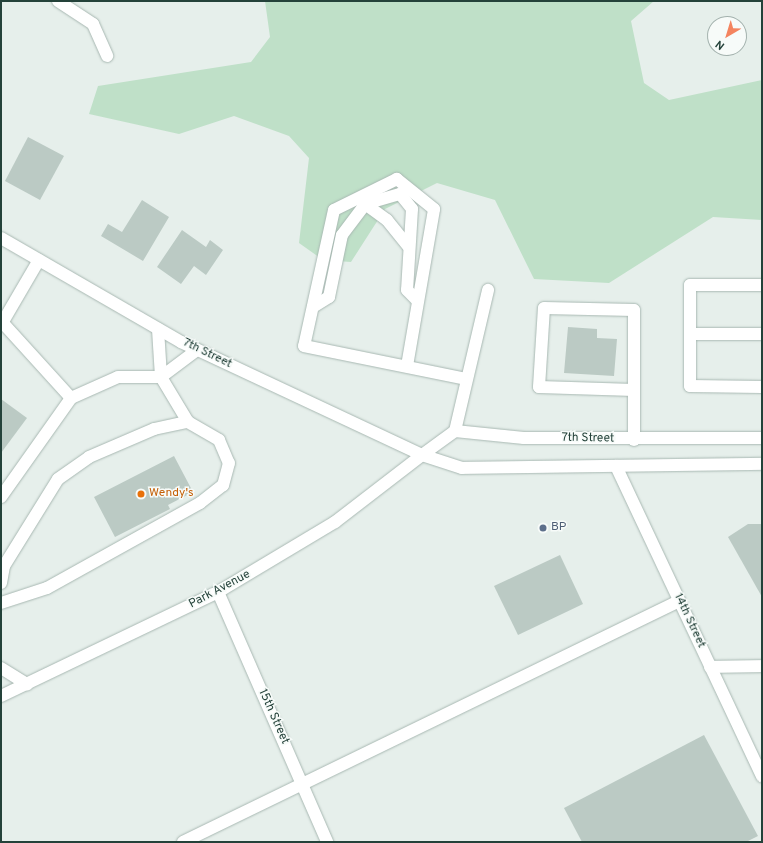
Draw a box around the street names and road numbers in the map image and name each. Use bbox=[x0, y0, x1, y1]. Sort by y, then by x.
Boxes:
street label: 7th Street bbox=[180, 336, 234, 372]
street label: 7th Street bbox=[561, 431, 615, 447]
street label: Park Avenue bbox=[187, 568, 253, 612]
street label: 14th Street bbox=[670, 591, 708, 651]
street label: 15th Street bbox=[254, 687, 292, 747]

